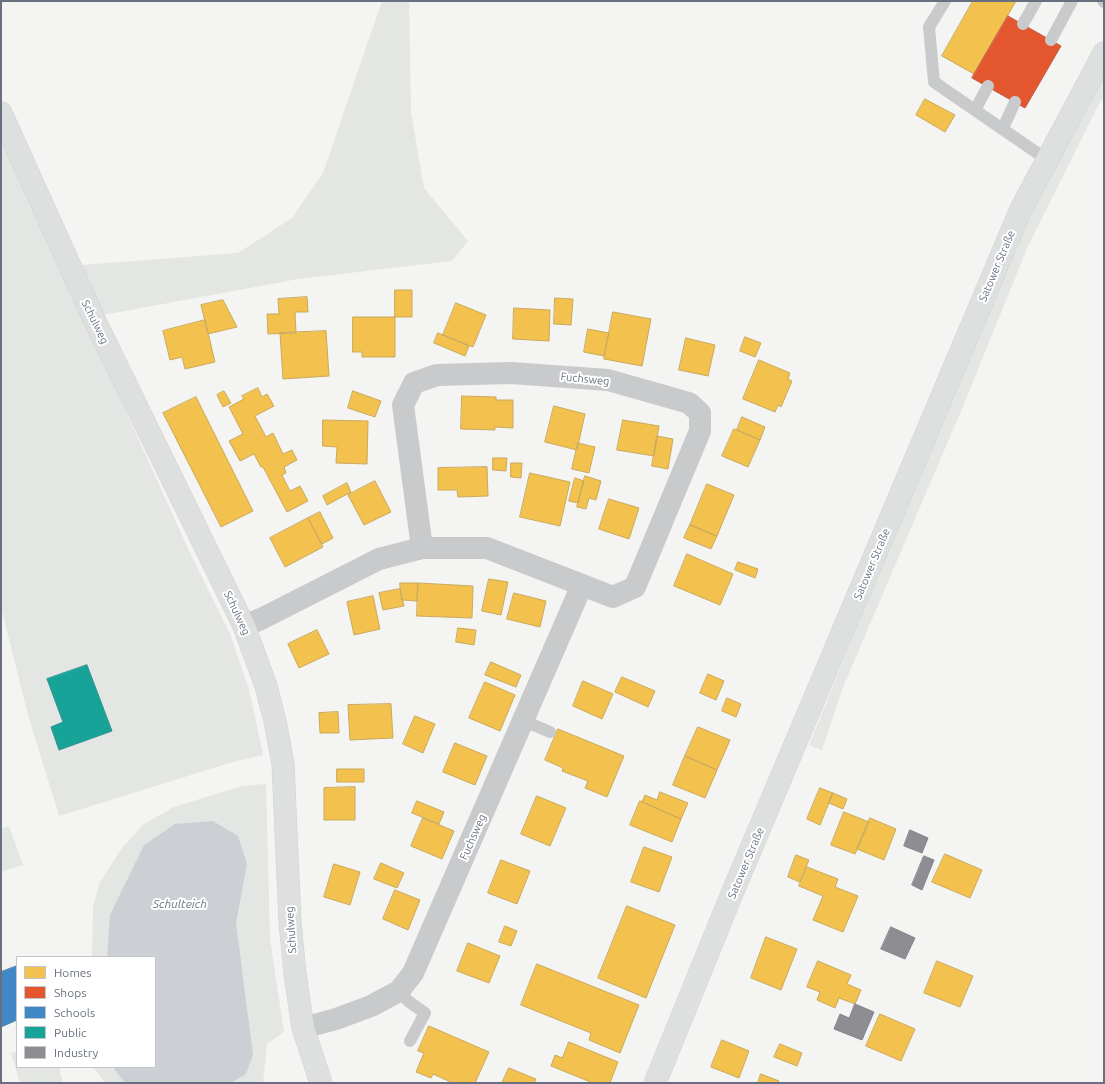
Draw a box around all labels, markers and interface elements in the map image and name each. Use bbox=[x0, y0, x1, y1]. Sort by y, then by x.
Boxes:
street label: Satower Straße bbox=[976, 228, 1018, 304]
street label: Schulweg bbox=[79, 298, 111, 346]
street label: Fuchsweg bbox=[560, 370, 610, 388]
street label: Satower Straße bbox=[851, 526, 893, 602]
street label: Schulweg bbox=[221, 589, 253, 637]
street label: Fuchsweg bbox=[457, 812, 489, 862]
street label: Satower Straße bbox=[725, 825, 767, 901]
water label: Schulteich bbox=[153, 897, 207, 911]
street label: Schulweg bbox=[283, 906, 299, 954]
legend bbox=[16, 956, 156, 1068]
text: Homes bbox=[54, 966, 92, 979]
text: Shops bbox=[54, 986, 86, 999]
text: Schools bbox=[54, 1006, 95, 1019]
text: Public bbox=[54, 1026, 87, 1039]
text: Industry bbox=[54, 1046, 98, 1059]

